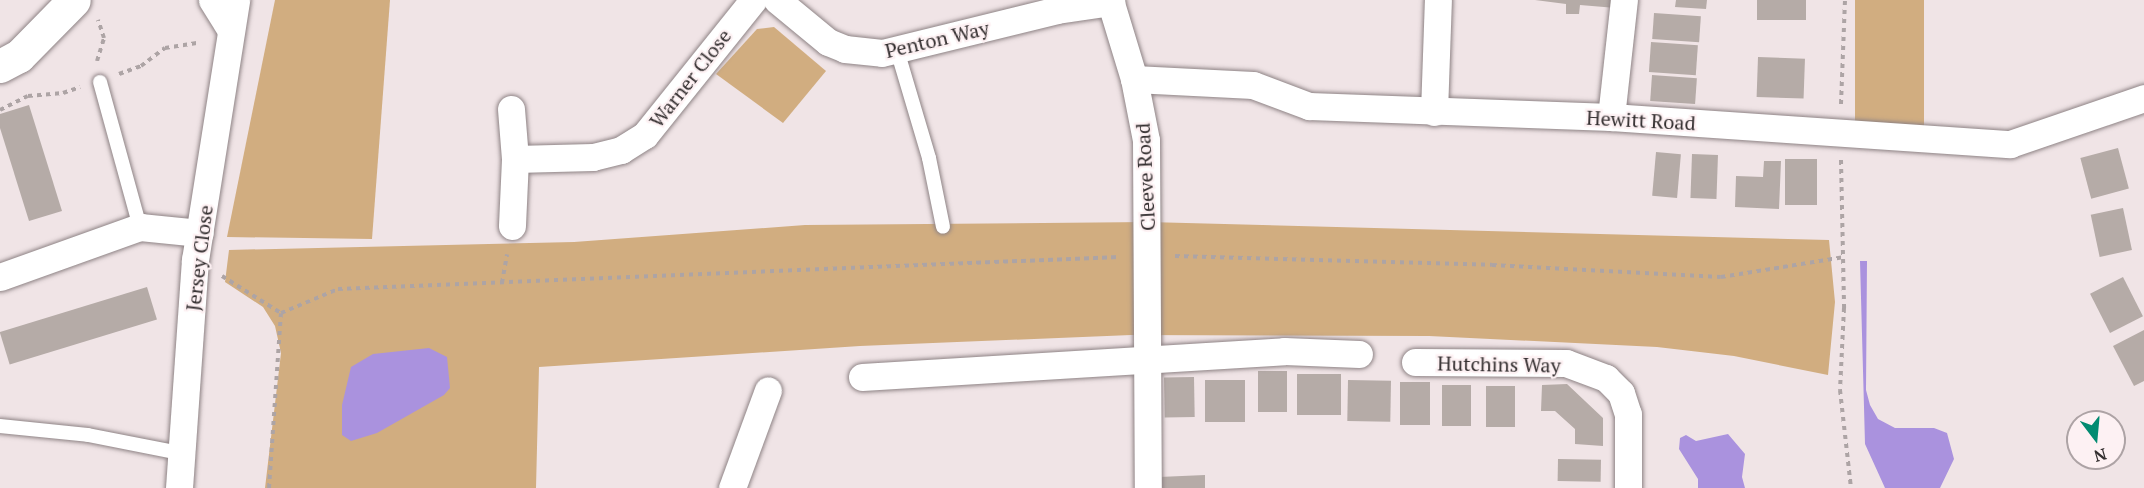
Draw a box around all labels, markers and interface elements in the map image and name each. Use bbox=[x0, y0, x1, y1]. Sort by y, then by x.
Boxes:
street label: Penton Way bbox=[883, 15, 991, 63]
street label: Warner Close bbox=[644, 24, 736, 132]
street label: Hewitt Road bbox=[1586, 105, 1696, 135]
street label: Cleeve Road bbox=[1130, 122, 1160, 232]
street label: Jersey Close bbox=[181, 204, 217, 312]
street label: Hutchins Way bbox=[1437, 351, 1561, 377]
north arrow bbox=[2066, 410, 2126, 470]
text: N bbox=[2092, 443, 2109, 468]

